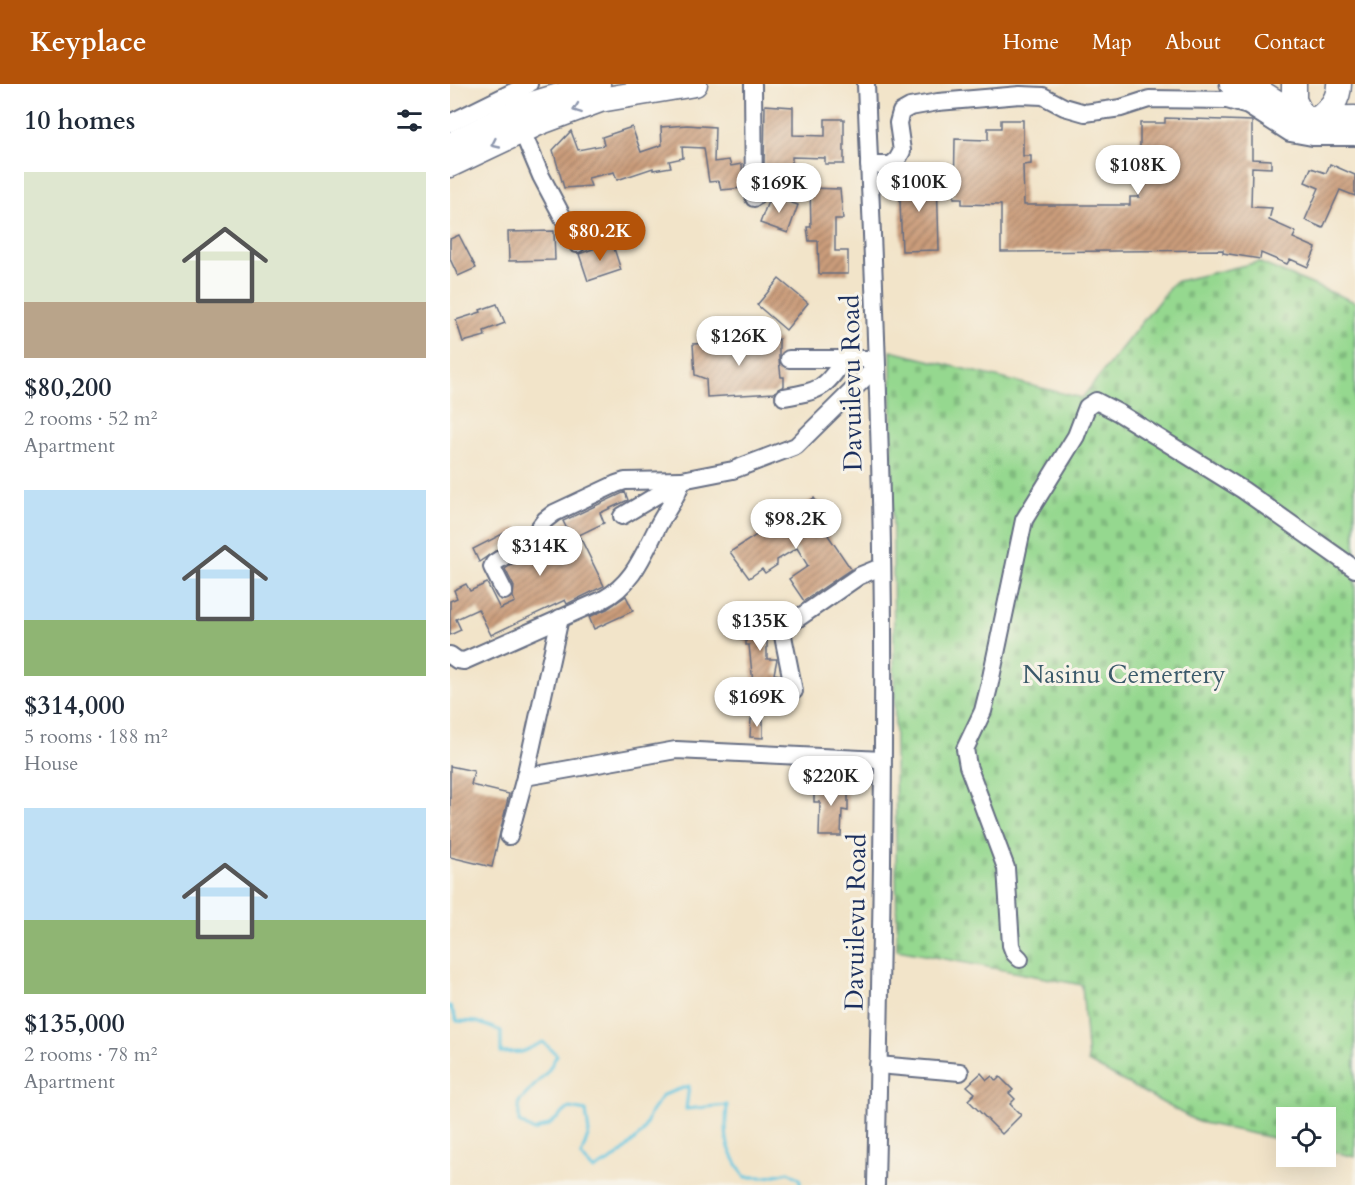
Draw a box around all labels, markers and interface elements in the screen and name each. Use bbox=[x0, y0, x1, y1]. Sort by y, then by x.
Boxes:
text: Keyplace bbox=[30, 23, 147, 61]
text: Home bbox=[1003, 28, 1059, 57]
text: Map bbox=[1092, 28, 1132, 57]
text: About bbox=[1165, 28, 1221, 57]
text: Contact bbox=[1254, 28, 1325, 57]
one-way arrow bbox=[572, 101, 583, 114]
text: 10 homes bbox=[24, 103, 135, 138]
icon: filters bbox=[393, 104, 426, 137]
one-way arrow bbox=[491, 136, 502, 148]
pin: $108K bbox=[1096, 145, 1180, 196]
text: $108K bbox=[1109, 151, 1167, 178]
pin: $100K bbox=[877, 162, 961, 213]
pin: $169K bbox=[737, 163, 821, 214]
text: $100K bbox=[890, 168, 948, 195]
text: $169K bbox=[750, 169, 808, 196]
icon: home bbox=[171, 211, 279, 319]
pin: $80.2K bbox=[551, 211, 649, 262]
text: $80.2K bbox=[569, 217, 631, 244]
street label: Davuilevu Road bbox=[832, 294, 871, 472]
pin: $126K bbox=[697, 316, 781, 367]
text: $126K bbox=[710, 322, 768, 349]
text: $80,200 bbox=[24, 370, 112, 405]
text: 2 rooms · 52 m² bbox=[24, 405, 157, 432]
text: Apartment bbox=[24, 432, 115, 459]
pin: $98.2K bbox=[747, 499, 845, 550]
text: $98.2K bbox=[765, 505, 827, 532]
pin: $314K bbox=[498, 526, 582, 577]
icon: home bbox=[171, 529, 279, 637]
text: $314K bbox=[511, 532, 569, 559]
pin: $135K bbox=[718, 601, 802, 652]
text: $135K bbox=[731, 607, 789, 634]
park label: Nasinu Cemertery bbox=[1022, 657, 1226, 692]
pin: $169K bbox=[715, 677, 799, 728]
text: $169K bbox=[728, 683, 786, 710]
text: $314,000 bbox=[24, 688, 125, 723]
text: 5 rooms · 188 m² bbox=[24, 723, 168, 750]
text: House bbox=[24, 750, 78, 777]
pin: $220K bbox=[789, 756, 873, 807]
text: $220K bbox=[802, 762, 860, 789]
street label: Davuilevu Road bbox=[836, 833, 875, 1011]
icon: home bbox=[171, 847, 279, 955]
text: $135,000 bbox=[24, 1006, 125, 1041]
text: 2 rooms · 78 m² bbox=[24, 1041, 157, 1068]
text: Apartment bbox=[24, 1068, 115, 1095]
map controls bbox=[1276, 1107, 1336, 1167]
button: locate bbox=[1276, 1107, 1336, 1167]

